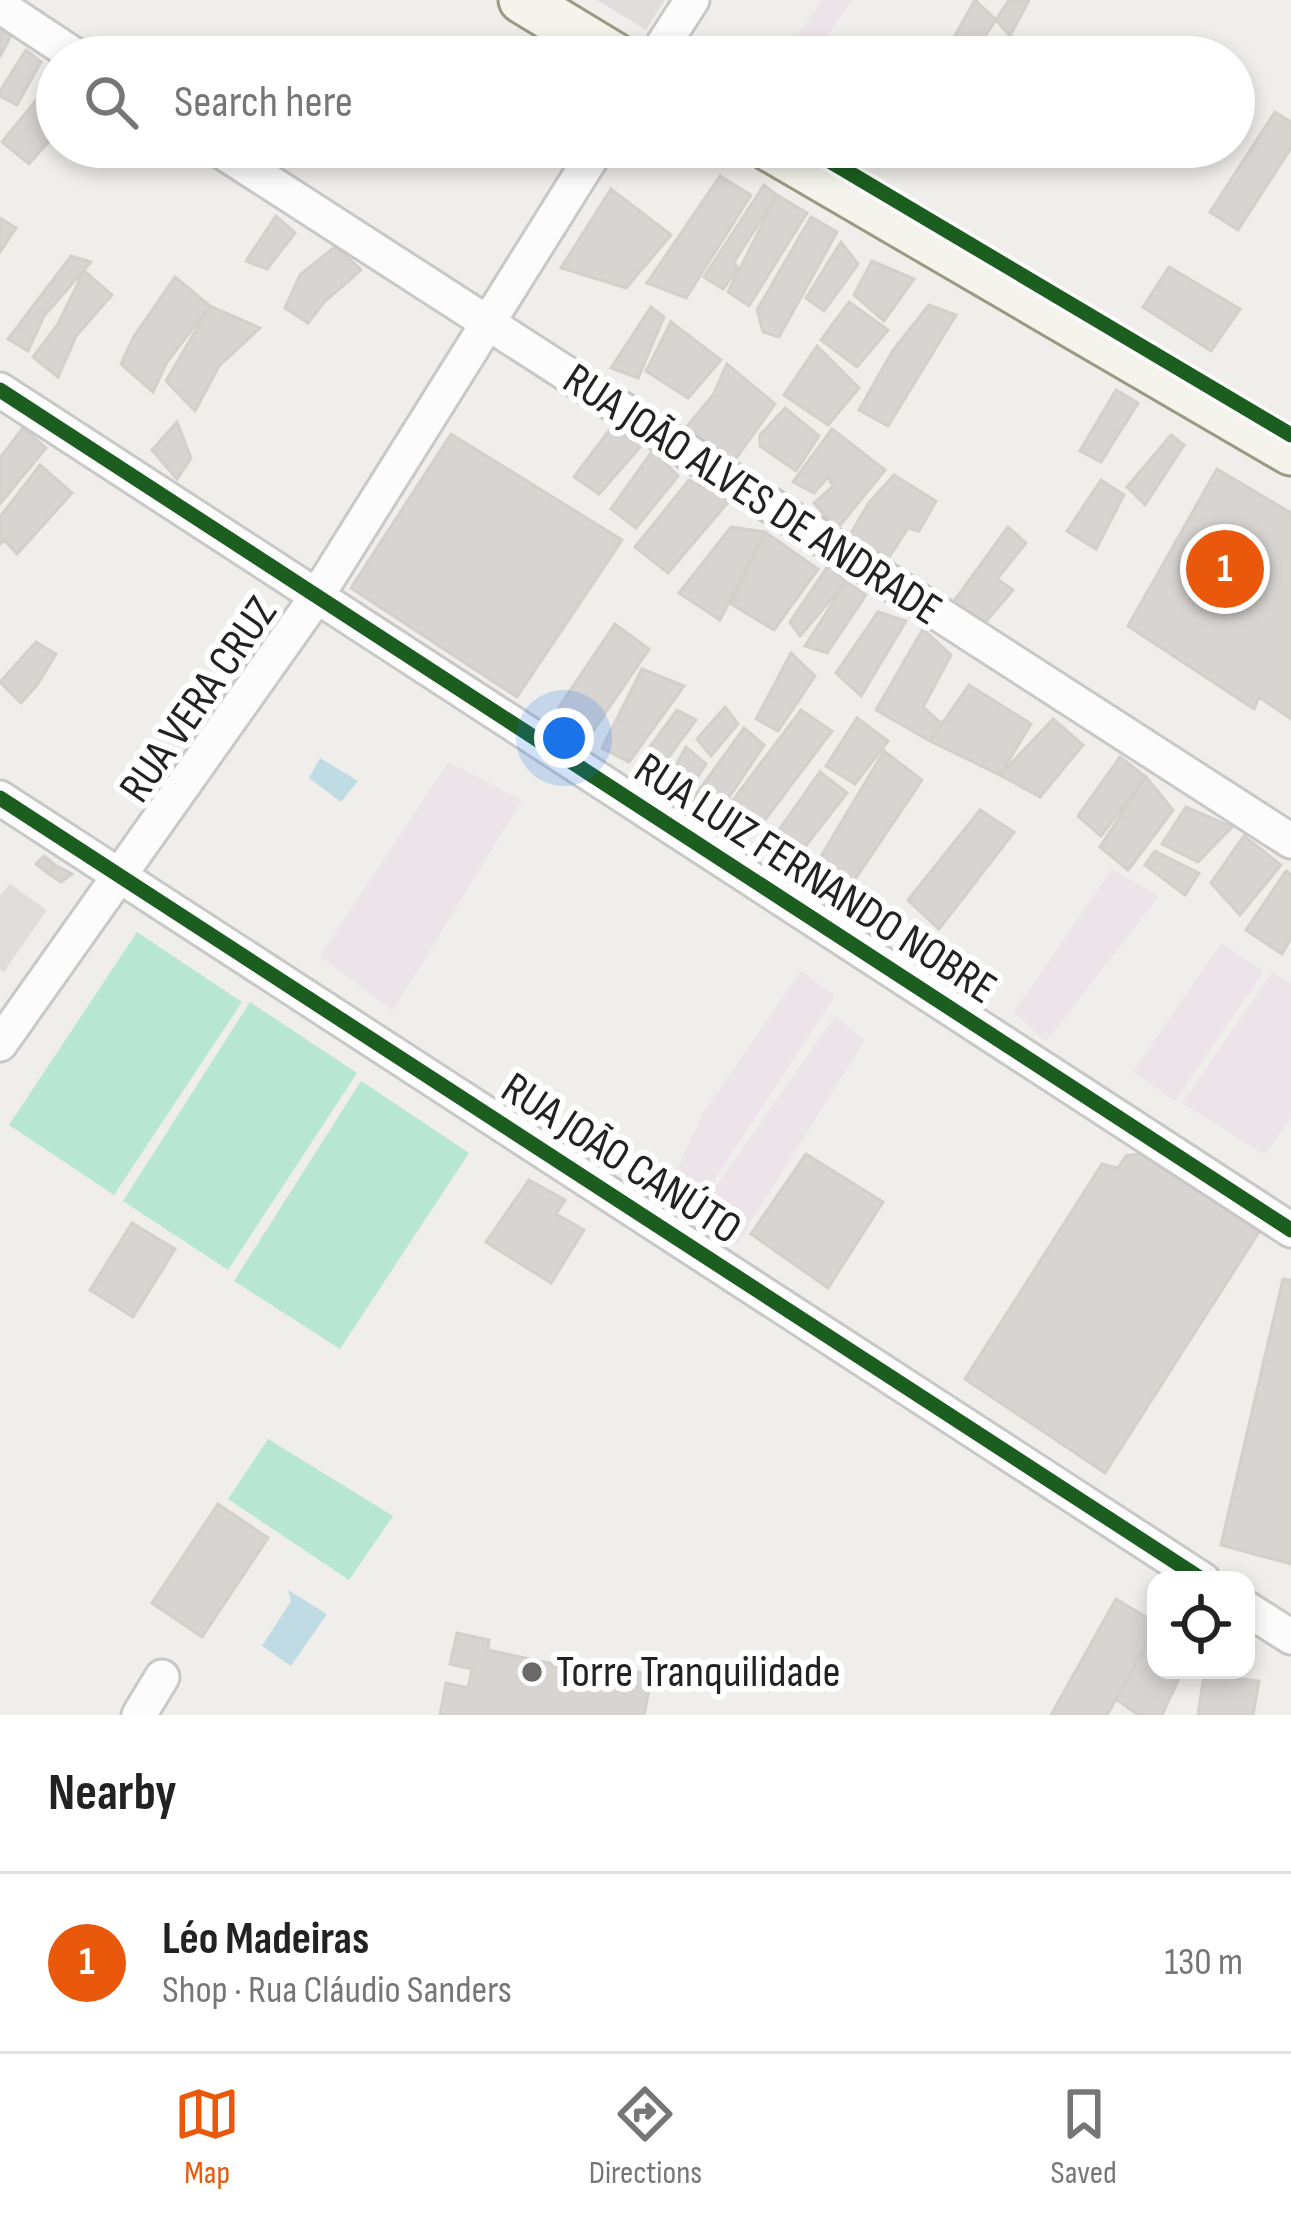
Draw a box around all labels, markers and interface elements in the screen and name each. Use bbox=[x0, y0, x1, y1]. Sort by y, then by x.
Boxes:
search box bbox=[36, 36, 1255, 168]
icon: search bbox=[78, 69, 144, 135]
text: Search here bbox=[174, 75, 353, 130]
street label: RUA JOÃO ALVES DE ANDRADE bbox=[553, 352, 951, 638]
pin: 1 bbox=[1186, 524, 1264, 614]
street label: RUA VERA CRUZ bbox=[108, 587, 290, 813]
your location bbox=[534, 708, 594, 768]
street label: RUA LUIZ FERNANDO NOBRE bbox=[624, 741, 1006, 1017]
street label: RUA JOÃO CANÚTO bbox=[491, 1061, 751, 1257]
map controls bbox=[1147, 1571, 1255, 1679]
button: locate bbox=[1147, 1571, 1255, 1679]
place label: Torre Tranquilidade bbox=[556, 1645, 841, 1700]
marker: Torre Tranquilidade bbox=[519, 1659, 545, 1685]
text: Nearby bbox=[48, 1763, 177, 1824]
text: Léo Madeiras bbox=[162, 1912, 369, 1967]
text: 1 bbox=[79, 1939, 95, 1986]
text: 130 m bbox=[1164, 1939, 1243, 1986]
text: Shop · Rua Cláudio Sanders bbox=[162, 1967, 512, 2014]
tab: Map bbox=[174, 2081, 240, 2193]
tab: Directions bbox=[589, 2081, 702, 2193]
tab: Saved bbox=[1051, 2081, 1117, 2193]

